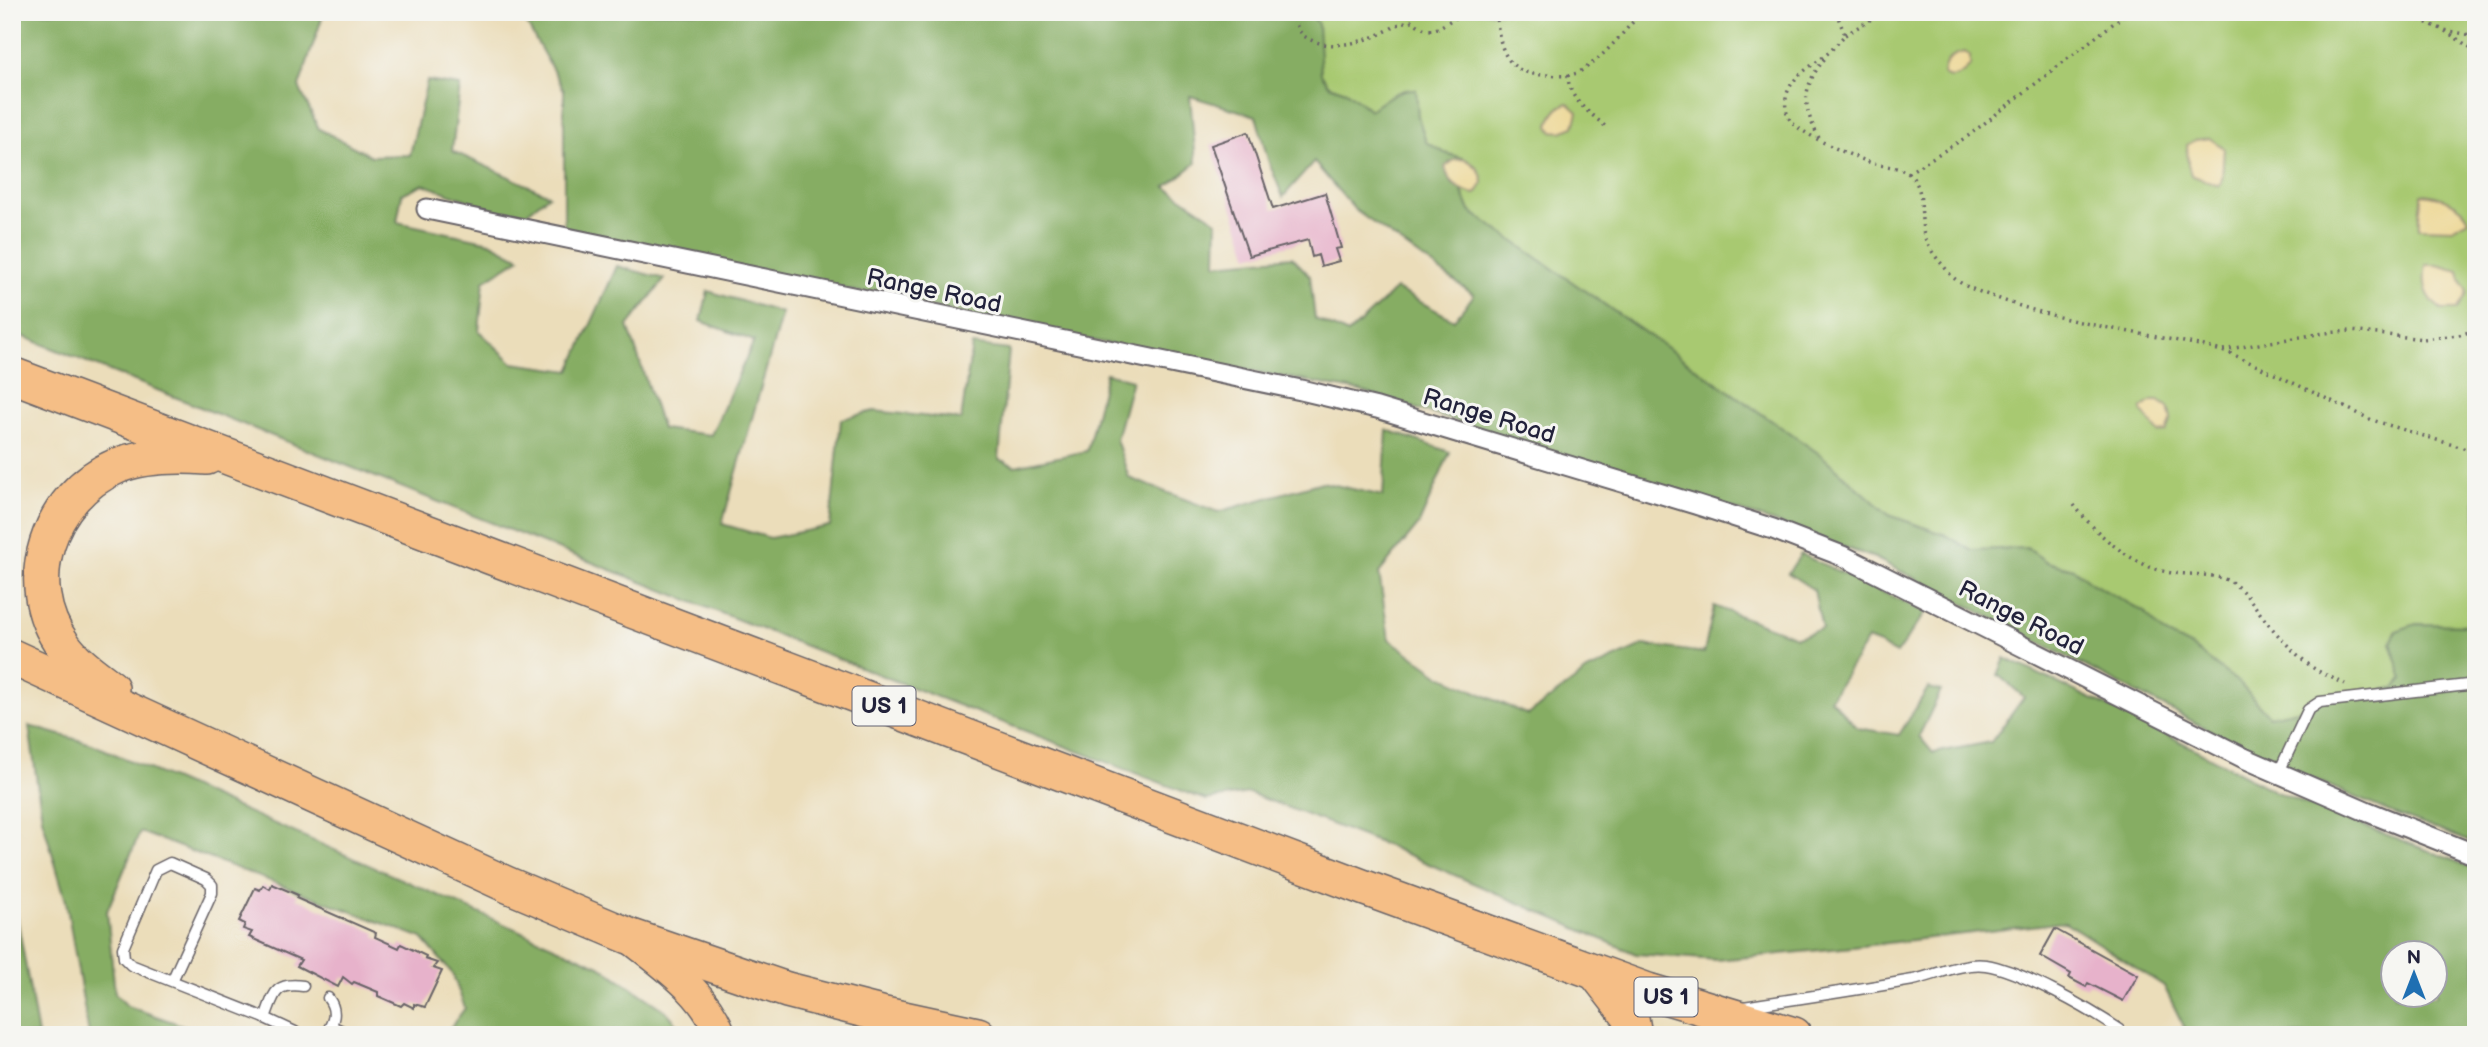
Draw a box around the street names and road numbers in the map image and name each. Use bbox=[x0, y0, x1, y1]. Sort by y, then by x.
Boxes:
street label: Range Road bbox=[864, 263, 1004, 319]
street label: Range Road bbox=[1419, 382, 1559, 450]
street label: Range Road bbox=[1953, 574, 2089, 662]
road number: US 1 bbox=[852, 686, 916, 726]
road number: US 1 bbox=[1634, 978, 1698, 1016]

